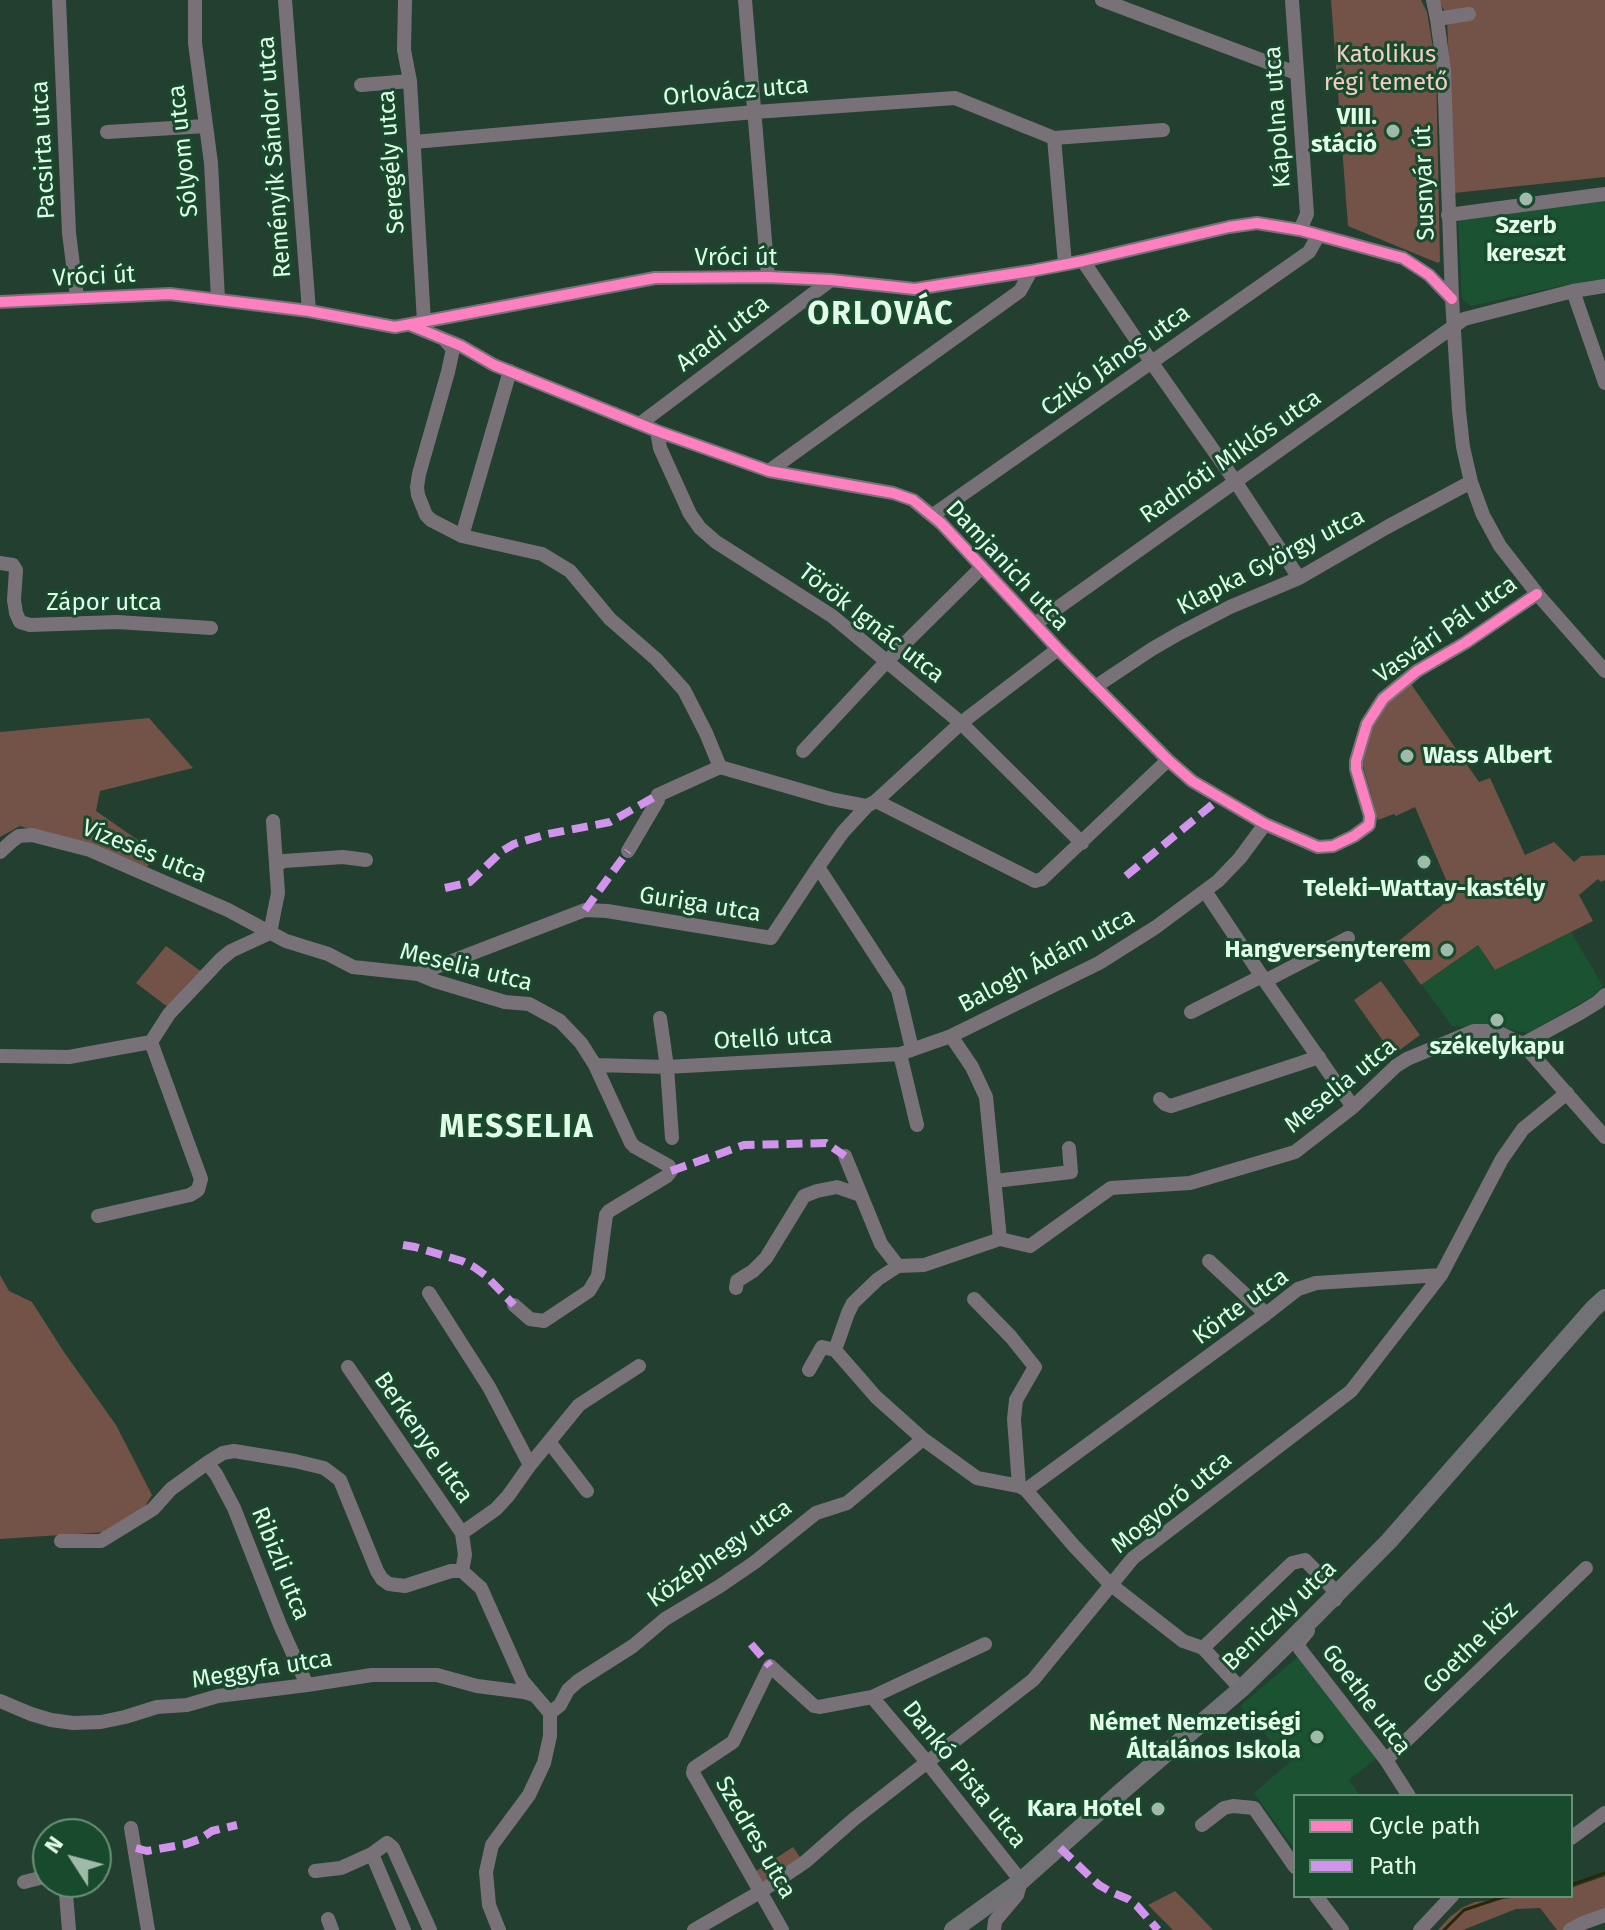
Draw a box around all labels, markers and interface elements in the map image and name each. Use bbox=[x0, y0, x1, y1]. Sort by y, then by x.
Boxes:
street label: Reményik Sándor utca bbox=[252, 35, 298, 279]
park label: Katolikus régi temető bbox=[1324, 41, 1448, 97]
street label: Kápolna utca bbox=[1259, 45, 1297, 189]
street label: Orlovácz utca bbox=[662, 71, 810, 113]
street label: Pacsirta utca bbox=[26, 80, 62, 220]
street label: Sólyom utca bbox=[163, 83, 205, 219]
street label: Seregély utca bbox=[373, 89, 411, 235]
place label: VIII. stáció bbox=[1311, 103, 1377, 159]
marker: VIII. stáció bbox=[1384, 122, 1402, 140]
street label: Susnyár út bbox=[1409, 125, 1441, 241]
marker: Szerb kereszt bbox=[1517, 190, 1535, 208]
place label: Szerb kereszt bbox=[1486, 212, 1566, 268]
street label: Vróci út bbox=[695, 244, 777, 272]
street label: Vróci út bbox=[52, 260, 136, 294]
street label: Aradi utca bbox=[671, 290, 775, 378]
district label: ORLOVÁC bbox=[807, 296, 955, 334]
street label: Czikó János utca bbox=[1036, 299, 1196, 423]
street label: Radnóti Miklós utca bbox=[1135, 384, 1327, 530]
street label: Damjanich utca bbox=[939, 495, 1075, 637]
street label: Klapka György utca bbox=[1172, 502, 1370, 622]
street label: Török Ignác utca bbox=[792, 558, 950, 690]
street label: Vasvári Pál utca bbox=[1369, 570, 1523, 690]
street label: Zápor utca bbox=[46, 589, 162, 617]
place label: Wass Albert bbox=[1423, 742, 1552, 770]
marker: Wass Albert bbox=[1398, 747, 1416, 765]
street label: Vízesés utca bbox=[77, 814, 211, 890]
marker: Teleki–Wattay-kastély bbox=[1415, 853, 1433, 871]
place label: Teleki–Wattay-kastély bbox=[1303, 875, 1545, 903]
street label: Guriga utca bbox=[637, 881, 763, 929]
street label: Balogh Ádám utca bbox=[954, 902, 1140, 1020]
place label: Hangversenyterem bbox=[1225, 936, 1431, 964]
street label: Meselia utca bbox=[397, 938, 535, 998]
marker: Hangversenyterem bbox=[1438, 941, 1456, 959]
marker: székelykapu bbox=[1488, 1011, 1506, 1029]
street label: Otelló utca bbox=[713, 1022, 833, 1056]
street label: Meselia utca bbox=[1279, 1032, 1403, 1140]
place label: székelykapu bbox=[1429, 1033, 1565, 1061]
district label: MESSELIA bbox=[439, 1109, 595, 1147]
street label: Körte utca bbox=[1187, 1263, 1295, 1351]
street label: Berkenye utca bbox=[367, 1367, 479, 1509]
street label: Mogyoró utca bbox=[1106, 1446, 1238, 1560]
street label: Középhegy utca bbox=[642, 1494, 798, 1614]
street label: Ribizli utca bbox=[244, 1503, 316, 1625]
street label: Beniczky utca bbox=[1217, 1554, 1343, 1678]
street label: Goethe köz bbox=[1418, 1596, 1524, 1700]
street label: Goethe utca bbox=[1315, 1639, 1417, 1761]
street label: Meggyfa utca bbox=[190, 1645, 334, 1695]
street label: Dankó Pista utca bbox=[896, 1696, 1032, 1854]
place label: Német Nemzetiségi Általános Iskola bbox=[1089, 1709, 1301, 1765]
marker: Német Nemzetiségi Általános Iskola bbox=[1308, 1728, 1326, 1746]
street label: Szedres utca bbox=[708, 1772, 802, 1904]
legend bbox=[1293, 1794, 1573, 1898]
place label: Kara Hotel bbox=[1027, 1795, 1142, 1823]
marker: Kara Hotel bbox=[1149, 1800, 1167, 1818]
text: Cycle path bbox=[1369, 1812, 1481, 1840]
north arrow bbox=[32, 1818, 112, 1898]
text: N bbox=[39, 1831, 69, 1859]
text: Path bbox=[1369, 1852, 1417, 1880]

